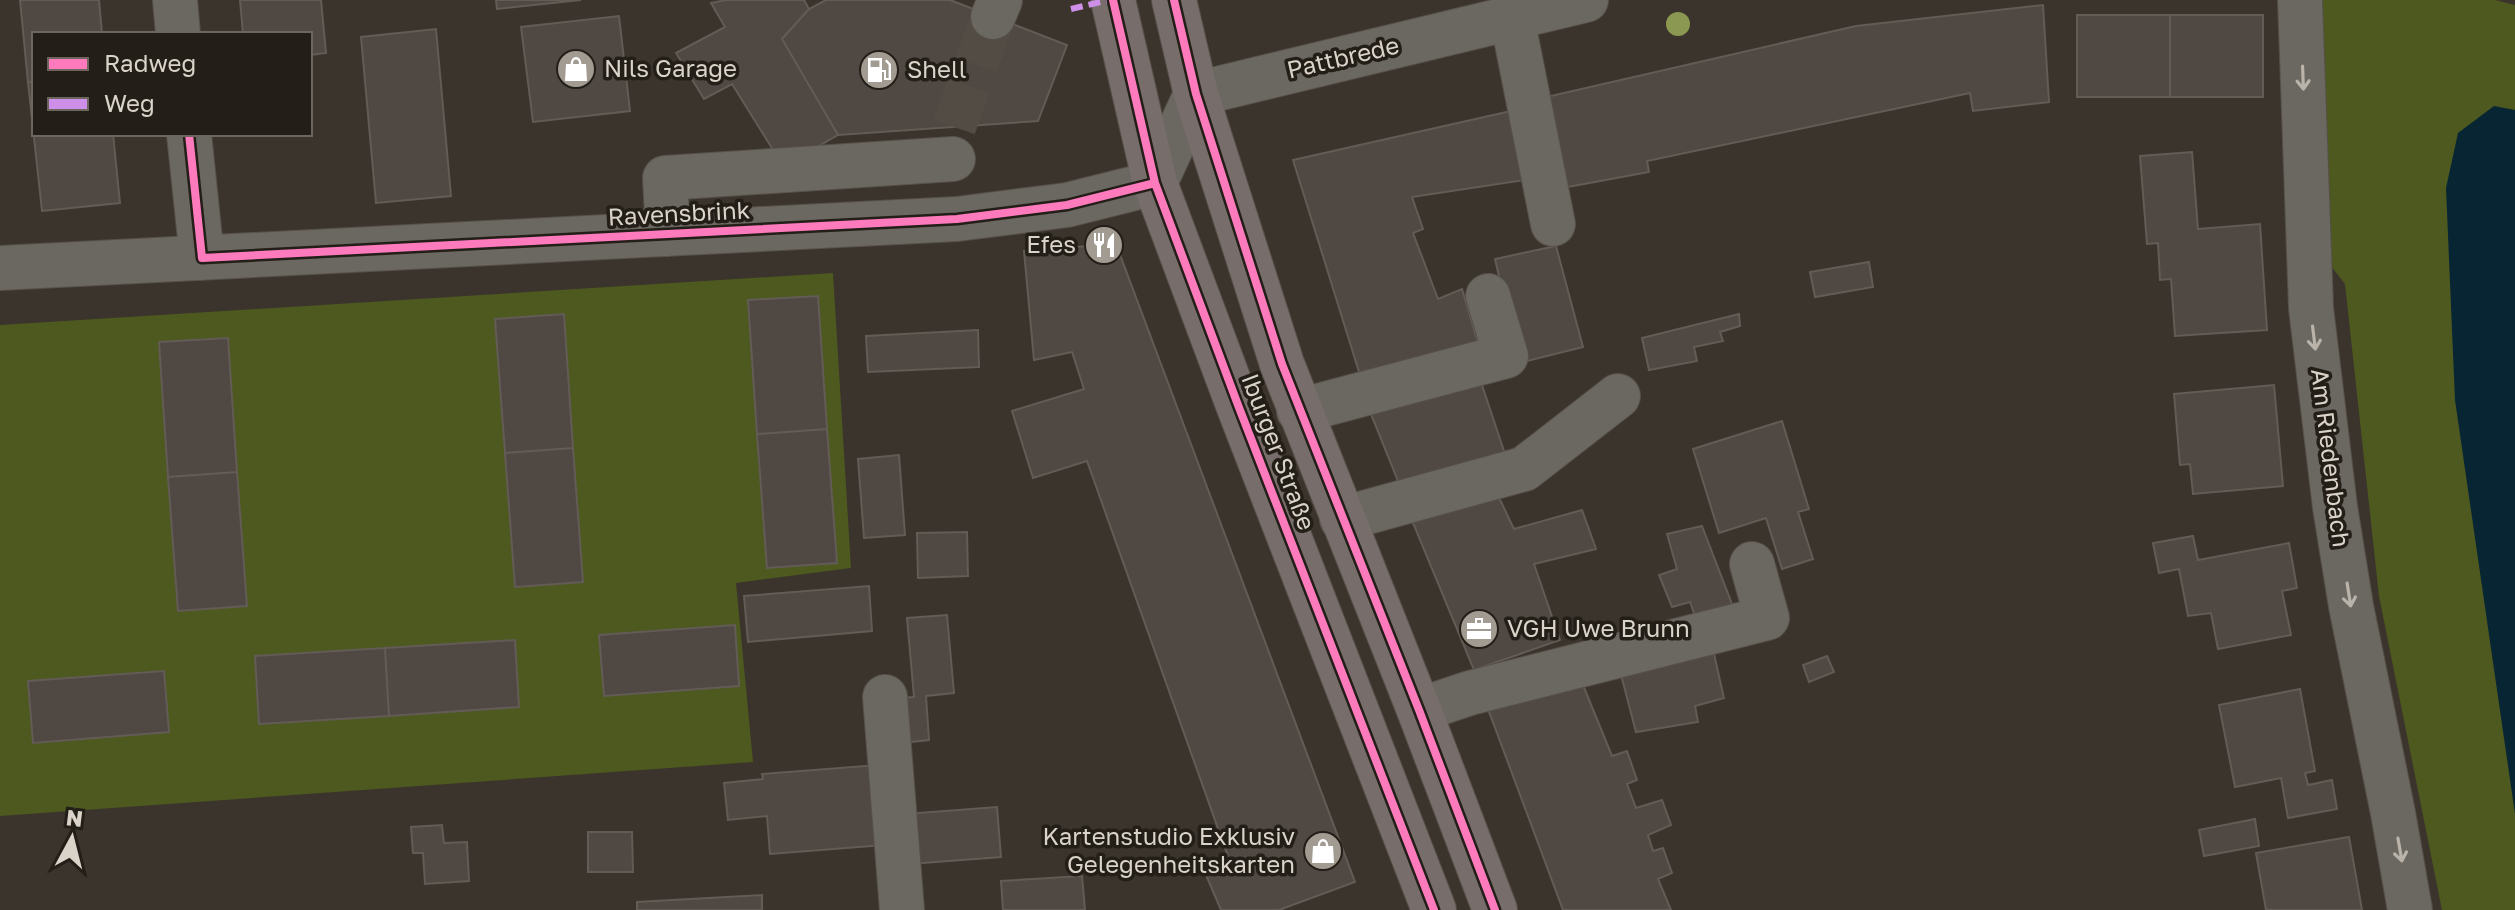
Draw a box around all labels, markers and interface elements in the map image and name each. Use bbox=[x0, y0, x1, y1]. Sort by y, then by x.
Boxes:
street label: Pattbrede bbox=[1284, 30, 1402, 84]
legend bbox=[32, 32, 312, 136]
text: Radweg bbox=[104, 48, 196, 77]
shop icon: Nils Garage bbox=[555, 48, 597, 90]
fuel station icon: Shell bbox=[858, 49, 900, 91]
place label: Nils Garage bbox=[604, 53, 737, 82]
place label: Shell bbox=[907, 54, 966, 83]
one-way arrow bbox=[2295, 64, 2310, 91]
text: Weg bbox=[104, 88, 155, 117]
street label: Ravensbrink bbox=[607, 194, 751, 231]
restaurant icon: Efes bbox=[1083, 224, 1125, 266]
place label: Efes bbox=[1026, 229, 1076, 258]
one-way arrow bbox=[2307, 324, 2322, 350]
street label: Am Riedenbach bbox=[2306, 367, 2357, 549]
street label: Iburger Straße bbox=[1236, 369, 1322, 534]
one-way arrow bbox=[2342, 582, 2357, 607]
office icon: VGH Uwe Brunn bbox=[1458, 608, 1500, 650]
place label: VGH Uwe Brunn bbox=[1507, 613, 1690, 642]
north arrow bbox=[32, 798, 112, 878]
text: N bbox=[65, 803, 84, 832]
place label: Kartenstudio Exklusiv Gelegenheitskarten bbox=[1042, 821, 1295, 878]
shop icon: Kartenstudio Exklusiv Gelegenheitskarten bbox=[1302, 830, 1344, 872]
one-way arrow bbox=[2393, 837, 2408, 862]

